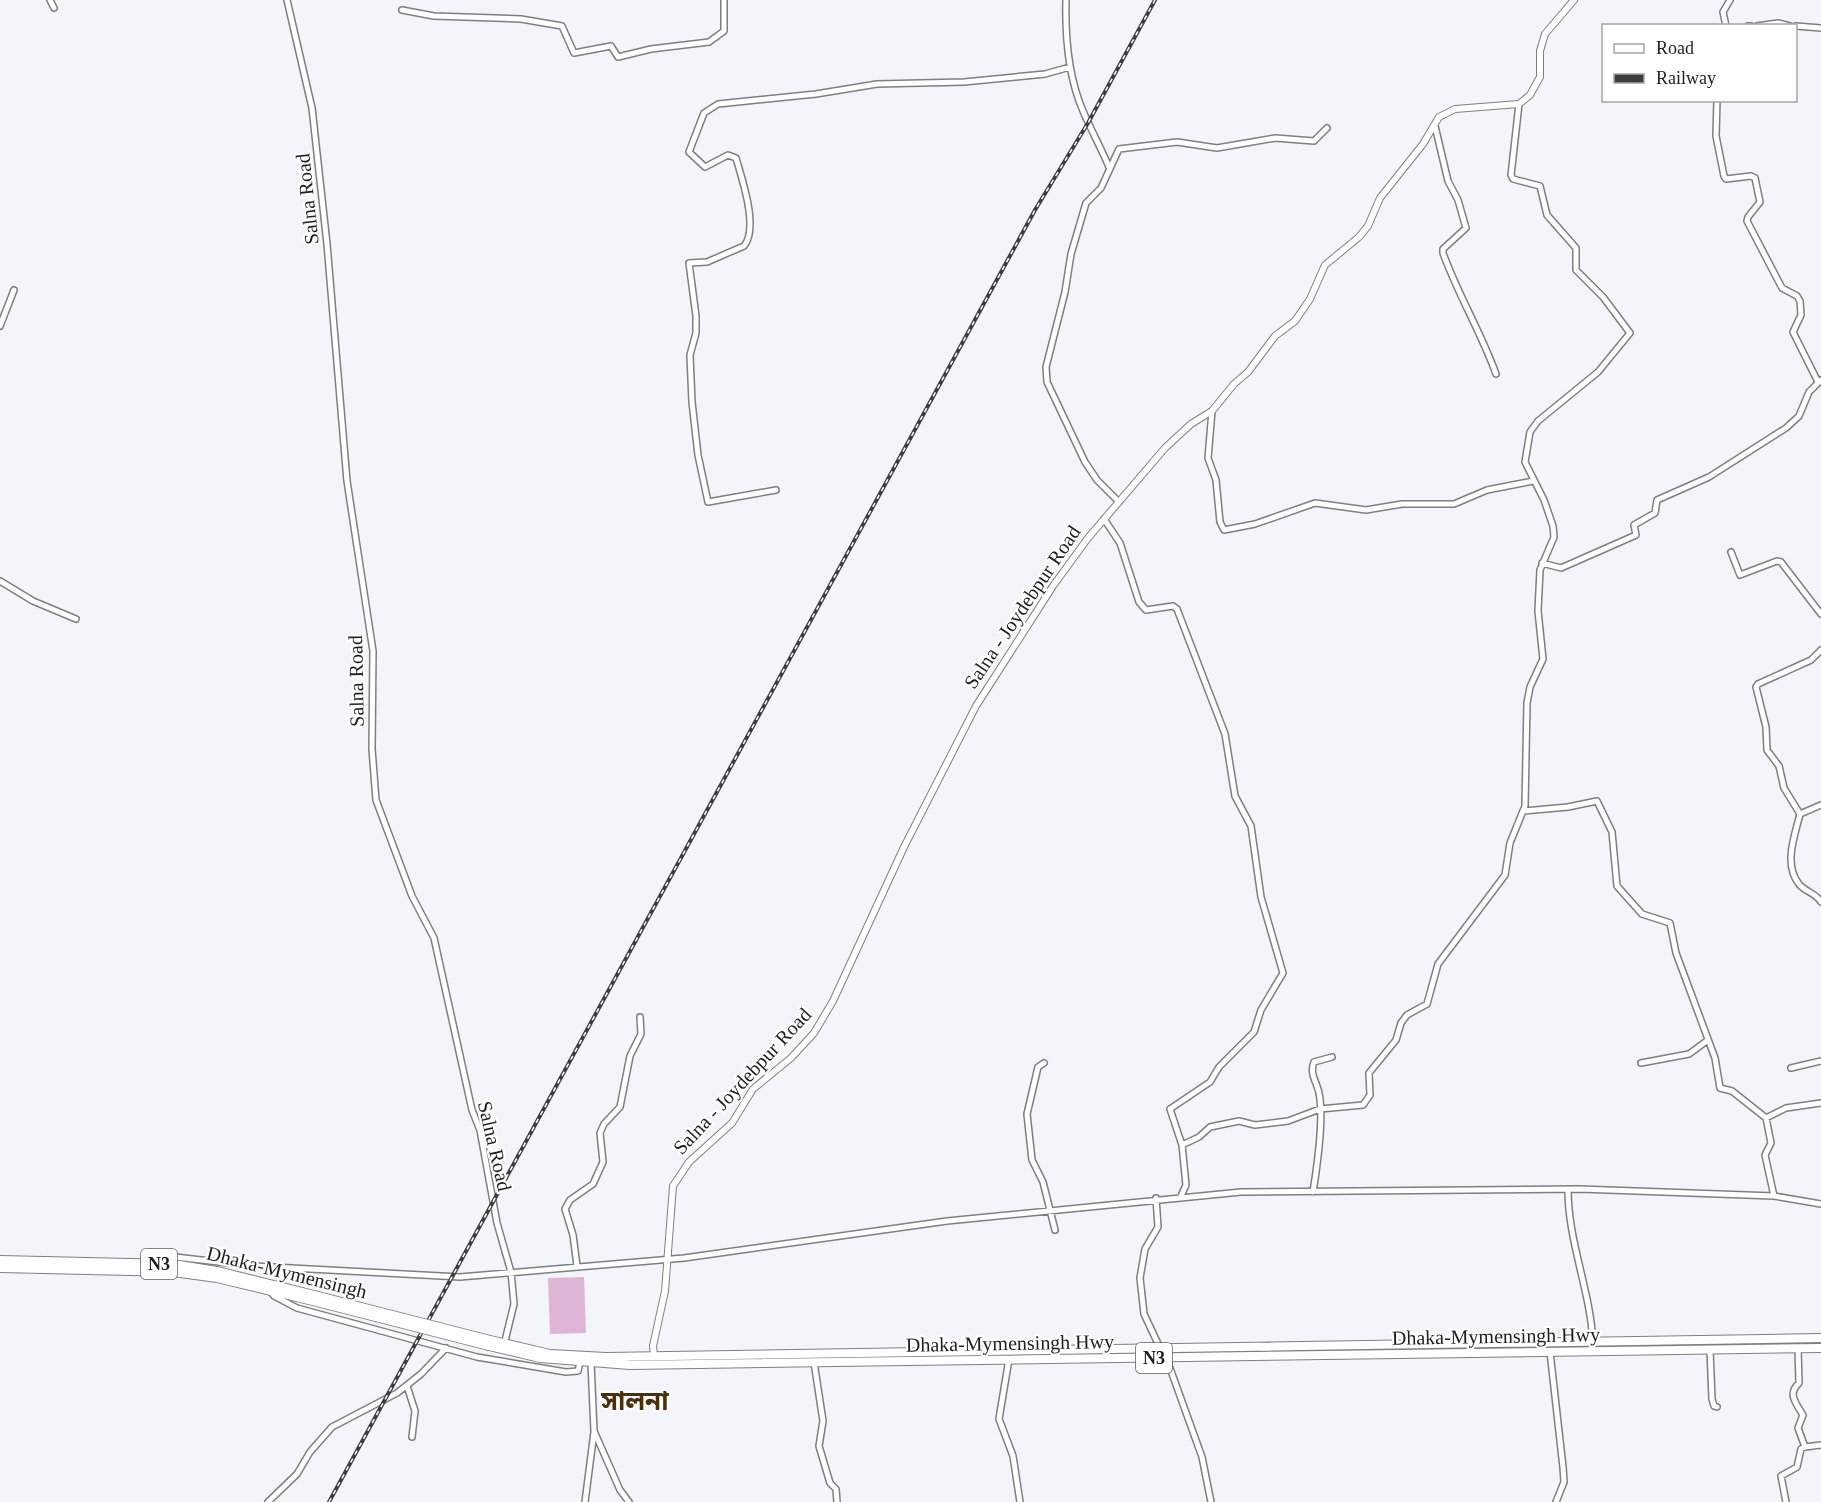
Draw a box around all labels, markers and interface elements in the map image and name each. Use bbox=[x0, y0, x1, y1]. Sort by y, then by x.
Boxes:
legend bbox=[1602, 24, 1797, 102]
text: Road bbox=[1656, 38, 1694, 58]
text: Railway bbox=[1656, 68, 1716, 88]
street label: Salna Road bbox=[291, 152, 323, 246]
street label: Salna - Joydebpur Road bbox=[959, 521, 1086, 693]
street label: Salna Road bbox=[344, 635, 368, 727]
street label: Salna - Joydebpur Road bbox=[669, 1003, 816, 1159]
street label: Salna Road bbox=[474, 1099, 516, 1193]
street label: Dhaka-Mymensingh bbox=[204, 1241, 369, 1304]
road number: N3 bbox=[141, 1249, 177, 1279]
street label: Dhaka-Mymensingh Hwy bbox=[1392, 1323, 1600, 1350]
street label: Dhaka-Mymensingh Hwy bbox=[906, 1330, 1114, 1357]
road number: N3 bbox=[1136, 1343, 1172, 1373]
district label: সালনা bbox=[600, 1387, 669, 1416]

